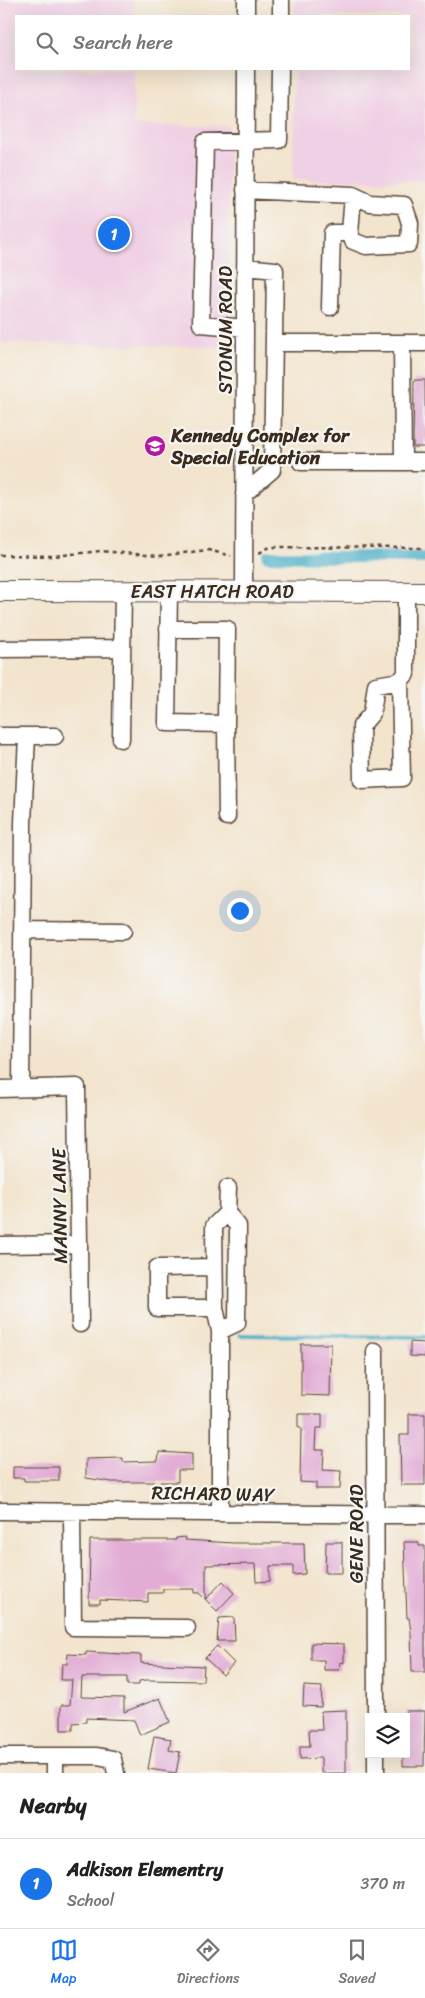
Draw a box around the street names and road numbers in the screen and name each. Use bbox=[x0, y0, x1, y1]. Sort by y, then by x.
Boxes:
street label: STONUM ROAD bbox=[209, 265, 242, 394]
street label: EAST HATCH ROAD bbox=[130, 575, 294, 608]
street label: MANNY LANE bbox=[42, 1147, 77, 1264]
street label: RICHARD WAY bbox=[151, 1476, 276, 1511]
street label: GENE ROAD bbox=[340, 1484, 373, 1583]

